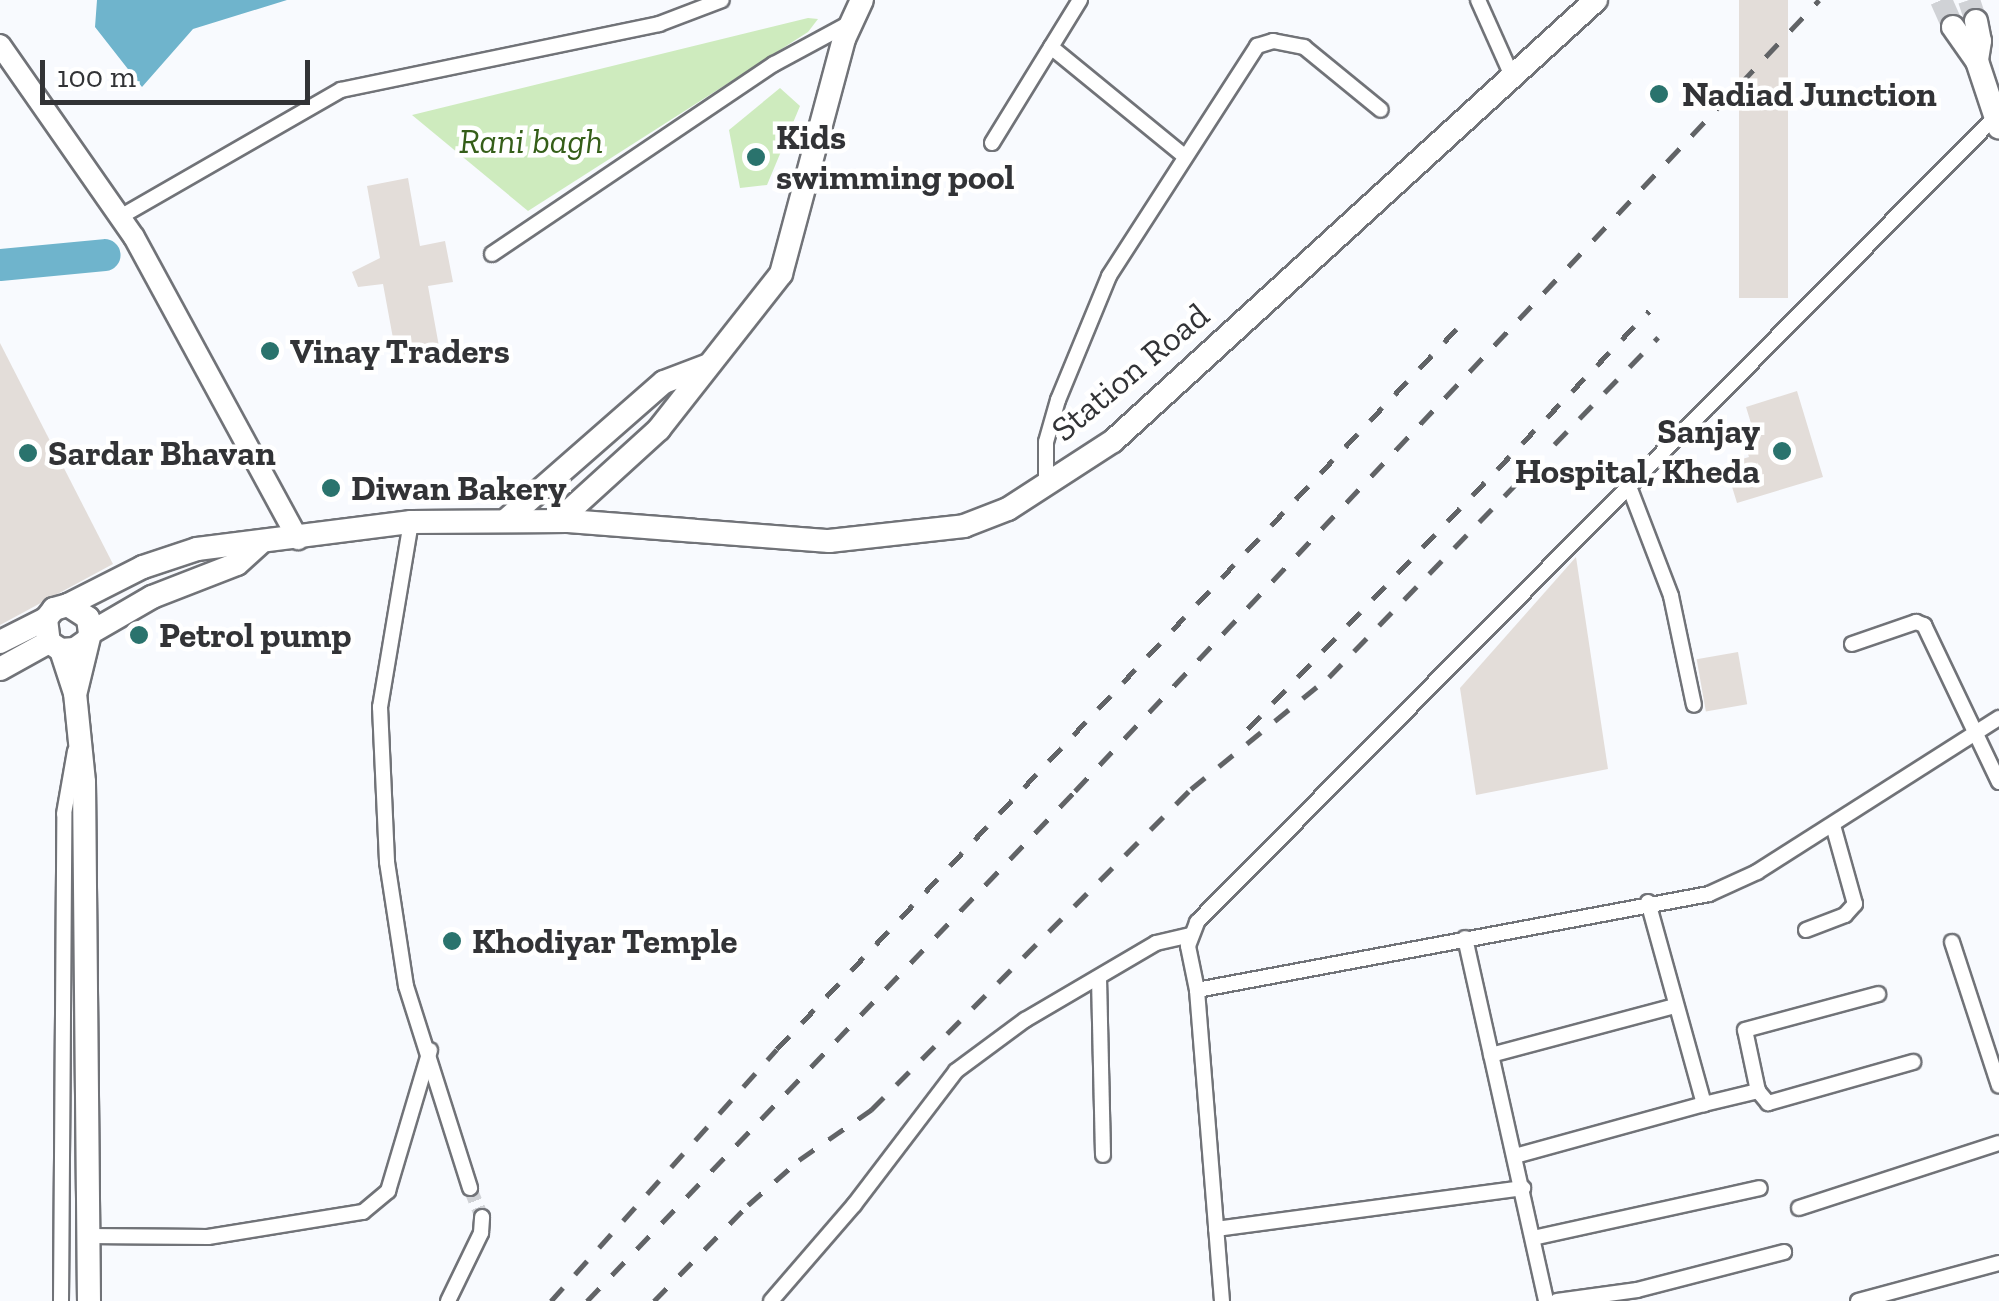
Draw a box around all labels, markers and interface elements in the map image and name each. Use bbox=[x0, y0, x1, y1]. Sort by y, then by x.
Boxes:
scale bar bbox=[45, 40, 315, 102]
text: 100 m bbox=[57, 59, 136, 95]
place label: Nadiad Junction bbox=[1682, 73, 1937, 115]
marker: Nadiad Junction bbox=[1646, 81, 1672, 107]
place label: Kids swimming pool bbox=[776, 116, 1014, 198]
park label: Rani bagh bbox=[459, 120, 603, 162]
marker: Kids swimming pool bbox=[745, 146, 767, 168]
street label: Station Road bbox=[1043, 294, 1217, 450]
place label: Vinay Traders bbox=[290, 330, 511, 372]
marker: Vinay Traders bbox=[259, 340, 281, 362]
place label: Sanjay Hospital, Kheda bbox=[1515, 410, 1760, 492]
place label: Sardar Bhavan bbox=[48, 432, 276, 474]
marker: Sanjay Hospital, Kheda bbox=[1769, 438, 1795, 464]
marker: Sardar Bhavan bbox=[17, 442, 39, 464]
place label: Diwan Bakery bbox=[351, 467, 567, 509]
marker: Diwan Bakery bbox=[320, 477, 342, 499]
place label: Petrol pump bbox=[159, 614, 351, 656]
marker: Petrol pump bbox=[128, 624, 150, 646]
place label: Khodiyar Temple bbox=[472, 920, 738, 962]
marker: Khodiyar Temple bbox=[441, 930, 463, 952]

